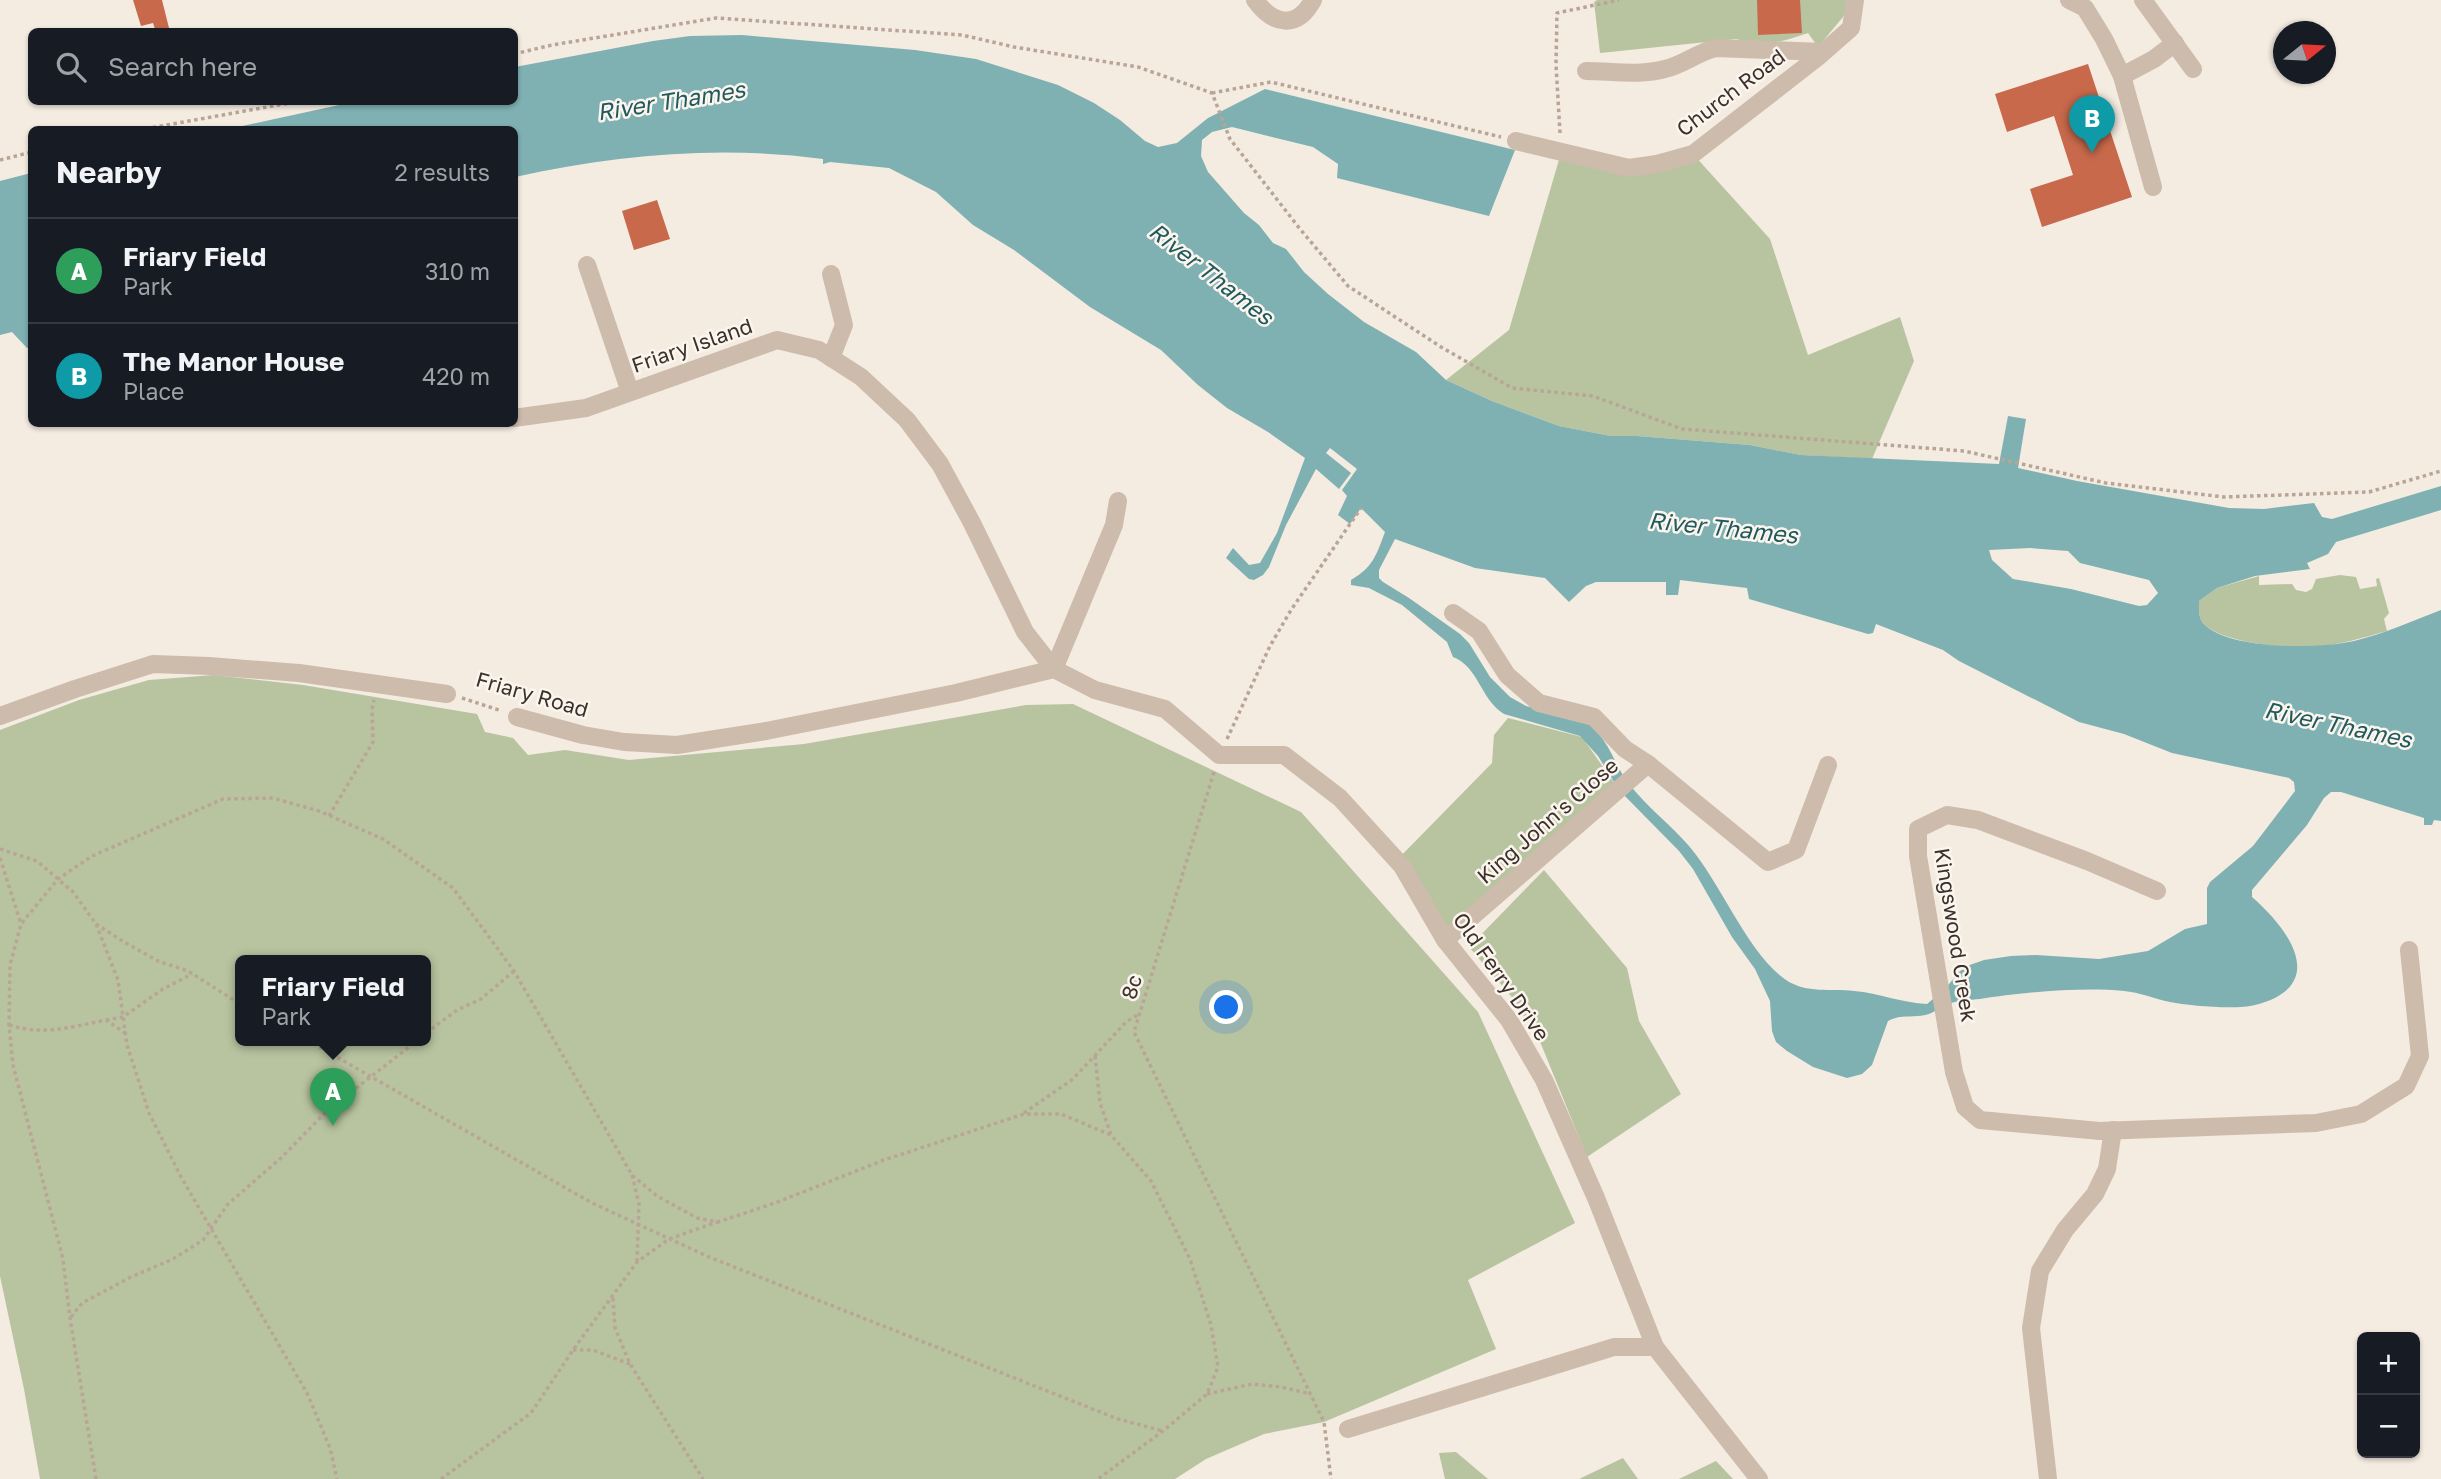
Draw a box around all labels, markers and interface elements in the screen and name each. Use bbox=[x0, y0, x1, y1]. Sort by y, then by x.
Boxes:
north arrow bbox=[2273, 21, 2336, 84]
search box bbox=[28, 28, 518, 105]
street label: Church Road bbox=[1671, 43, 1790, 141]
icon: search bbox=[52, 48, 90, 86]
text: Search here bbox=[108, 51, 257, 82]
water label: River Thames bbox=[595, 74, 748, 126]
pin: B bbox=[2069, 95, 2115, 153]
text: Nearby bbox=[56, 154, 161, 190]
text: 2 results bbox=[394, 158, 490, 186]
water label: River Thames bbox=[1144, 216, 1280, 331]
text: Friary Field bbox=[123, 241, 266, 272]
text: A bbox=[71, 257, 87, 285]
text: 310 m bbox=[425, 257, 490, 285]
text: Park bbox=[123, 272, 173, 300]
street label: Friary Island bbox=[628, 312, 756, 378]
text: The Manor House bbox=[123, 346, 344, 377]
text: B bbox=[71, 362, 87, 390]
text: 420 m bbox=[422, 362, 490, 390]
text: Place bbox=[123, 377, 184, 405]
water label: River Thames bbox=[1647, 505, 1800, 549]
street label: Friary Road bbox=[473, 666, 591, 722]
water label: River Thames bbox=[2262, 695, 2415, 753]
street label: King John's Close bbox=[1471, 752, 1623, 889]
street label: Kingswood Creek bbox=[1929, 846, 1983, 1024]
street label: Old Ferry Drive bbox=[1448, 907, 1556, 1046]
popup bbox=[235, 955, 431, 1046]
text: Friary Field bbox=[261, 971, 405, 1002]
street label: 8c bbox=[1115, 971, 1147, 1002]
your location bbox=[1209, 990, 1243, 1024]
text: Park bbox=[261, 1002, 311, 1030]
pin: A bbox=[310, 1068, 356, 1126]
map controls bbox=[2357, 1332, 2420, 1458]
button: + bbox=[2357, 1332, 2420, 1395]
button: − bbox=[2357, 1395, 2420, 1458]

